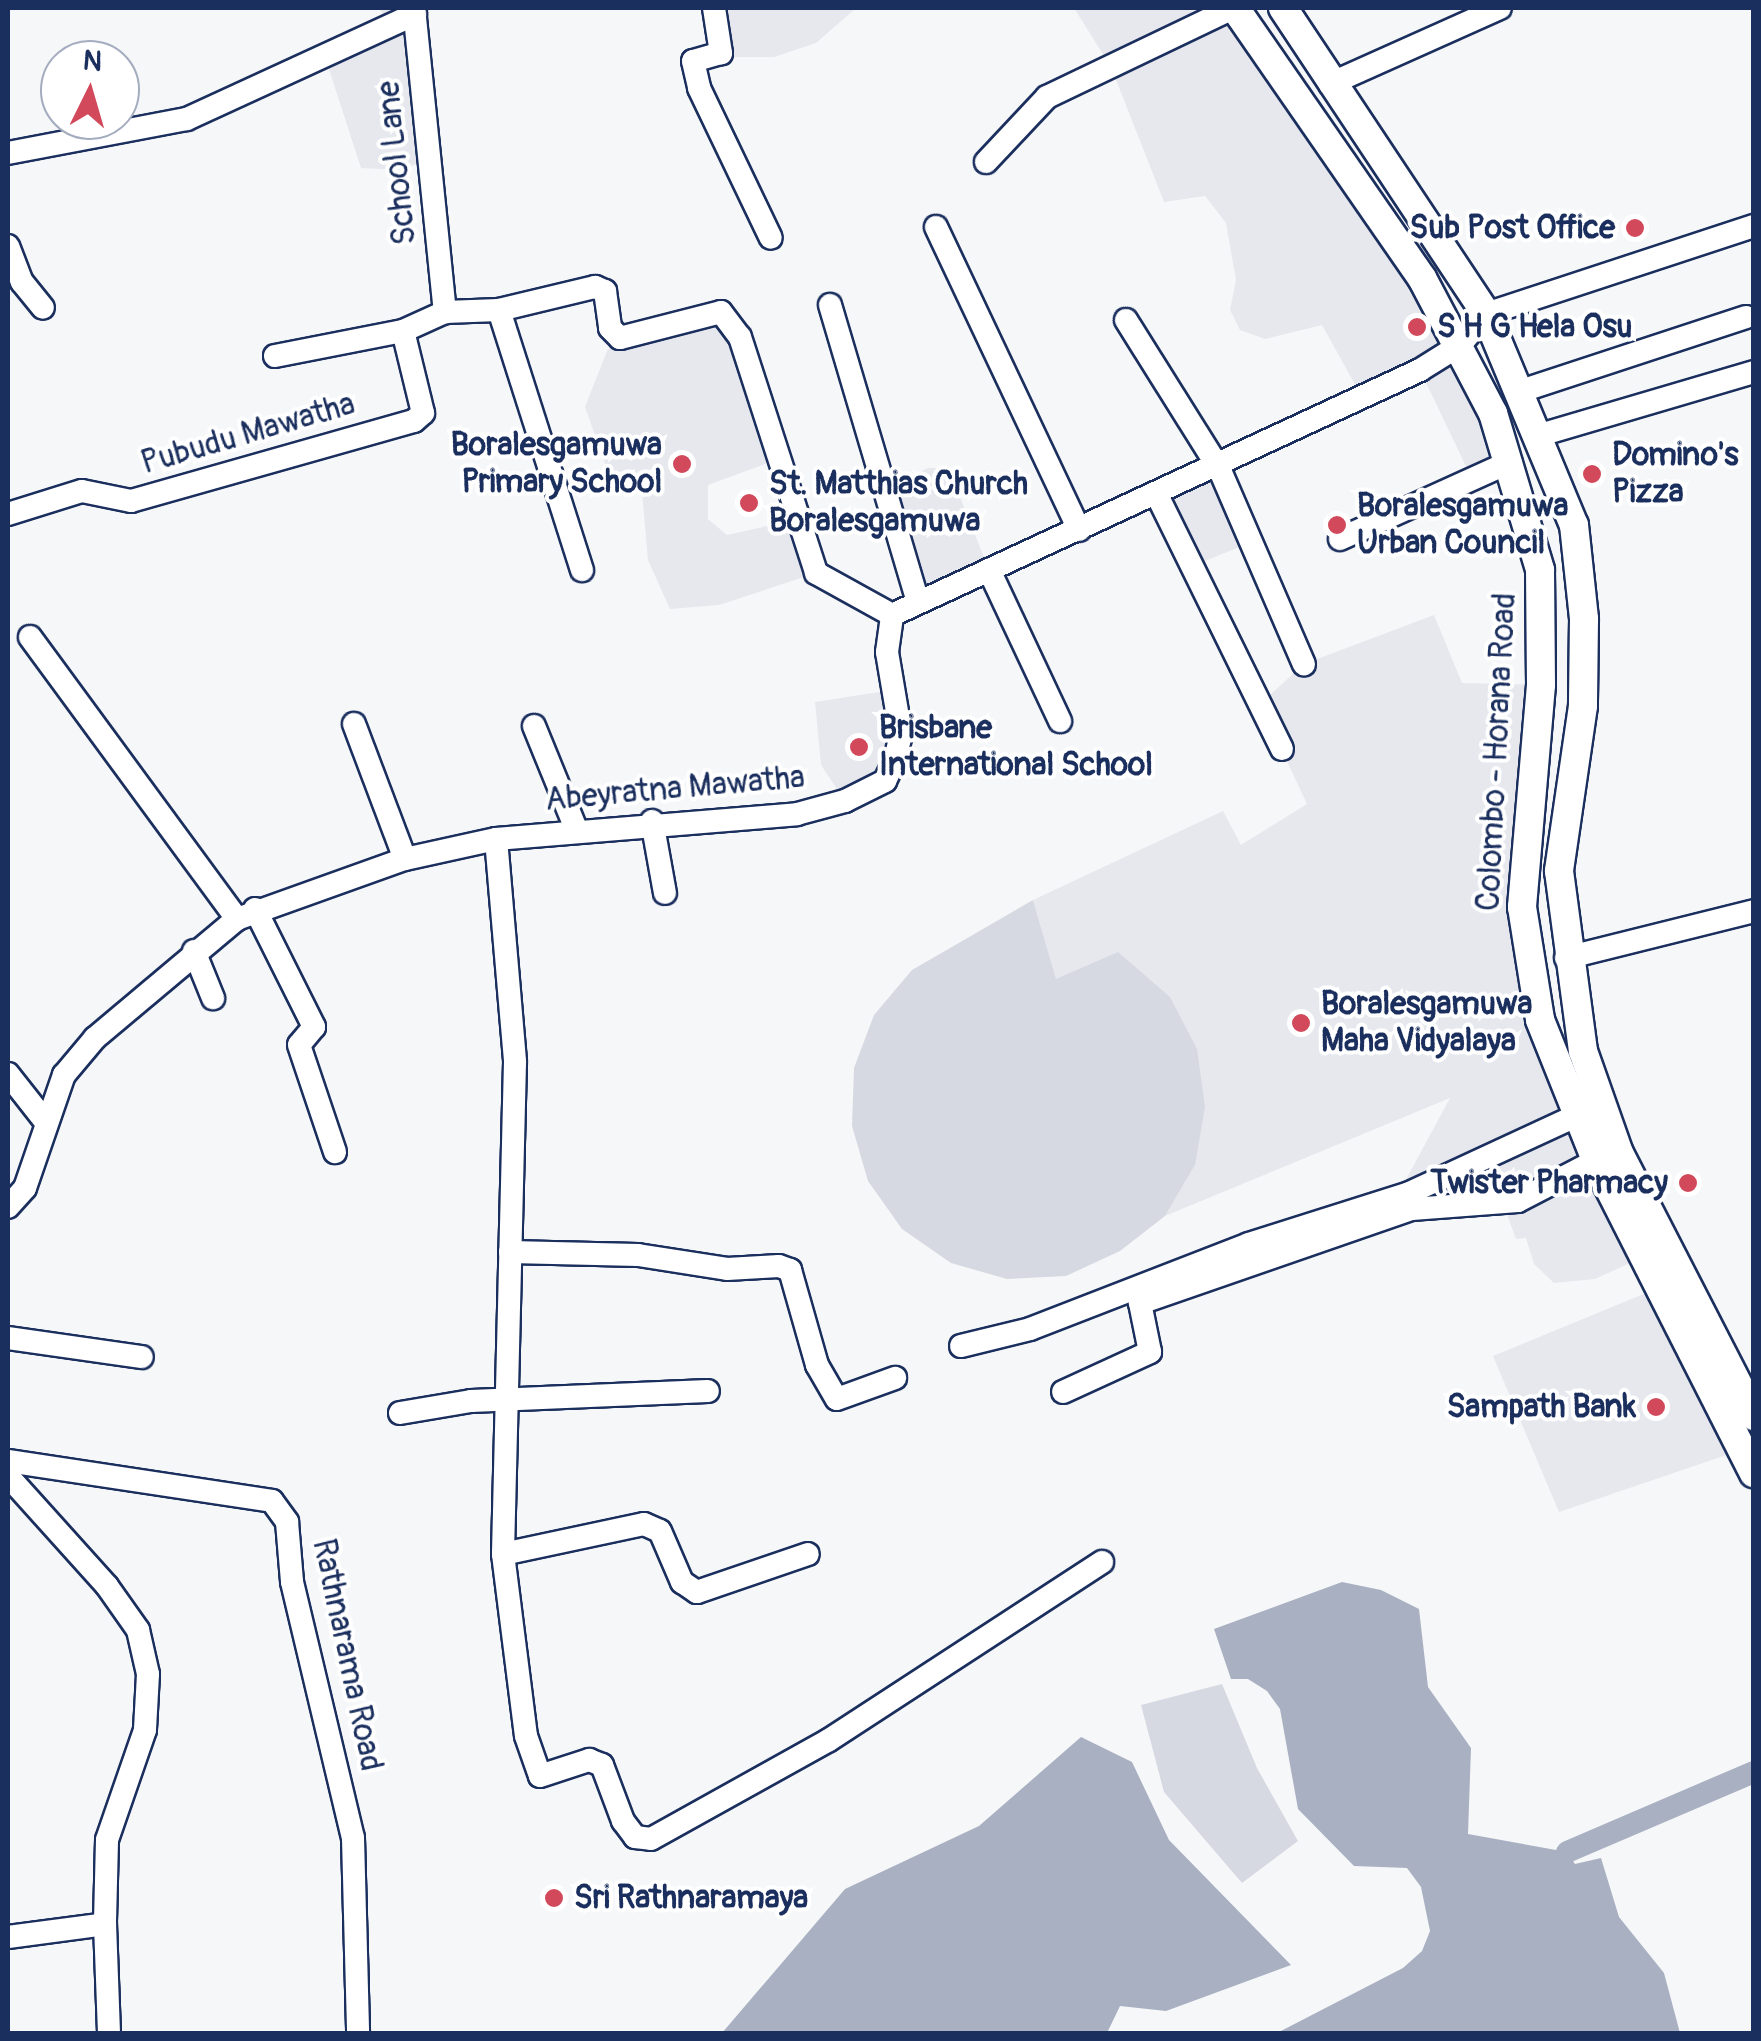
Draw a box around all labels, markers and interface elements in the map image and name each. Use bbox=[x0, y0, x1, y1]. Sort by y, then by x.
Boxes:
north arrow bbox=[40, 40, 140, 140]
text: N bbox=[82, 43, 103, 80]
street label: School Lane bbox=[369, 79, 425, 247]
place label: Sub Post Office bbox=[1410, 209, 1615, 247]
marker: Sub Post Office bbox=[1624, 217, 1646, 239]
place label: S H G Hela Osu bbox=[1437, 308, 1632, 346]
marker: S H G Hela Osu bbox=[1406, 316, 1428, 338]
street label: Pubudu Mawatha bbox=[137, 385, 359, 483]
place label: Boralesgamuwa Primary School bbox=[451, 427, 662, 502]
place label: Domino's Pizza bbox=[1612, 437, 1739, 512]
marker: Boralesgamuwa Primary School bbox=[671, 453, 693, 475]
marker: Domino's Pizza bbox=[1581, 463, 1603, 485]
place label: St. Matthias Church Boralesgamuwa bbox=[769, 466, 1028, 541]
place label: Boralesgamuwa Urban Council bbox=[1357, 488, 1568, 563]
marker: St. Matthias Church Boralesgamuwa bbox=[738, 492, 760, 514]
marker: Boralesgamuwa Urban Council bbox=[1326, 514, 1348, 536]
street label: Colombo - Horana Road bbox=[1469, 592, 1525, 912]
place label: Brisbane International School bbox=[879, 710, 1153, 785]
marker: Brisbane International School bbox=[848, 736, 870, 758]
street label: Abeyratna Mawatha bbox=[544, 759, 806, 819]
place label: Boralesgamuwa Maha Vidyalaya bbox=[1321, 986, 1532, 1061]
marker: Boralesgamuwa Maha Vidyalaya bbox=[1290, 1012, 1312, 1034]
place label: Twister Pharmacy bbox=[1430, 1164, 1668, 1202]
marker: Twister Pharmacy bbox=[1677, 1172, 1699, 1194]
place label: Sampath Bank bbox=[1447, 1388, 1636, 1426]
marker: Sampath Bank bbox=[1645, 1396, 1667, 1418]
street label: Rathnarama Road bbox=[304, 1536, 390, 1774]
place label: Sri Rathnaramaya bbox=[574, 1879, 808, 1917]
marker: Sri Rathnaramaya bbox=[543, 1887, 565, 1909]

